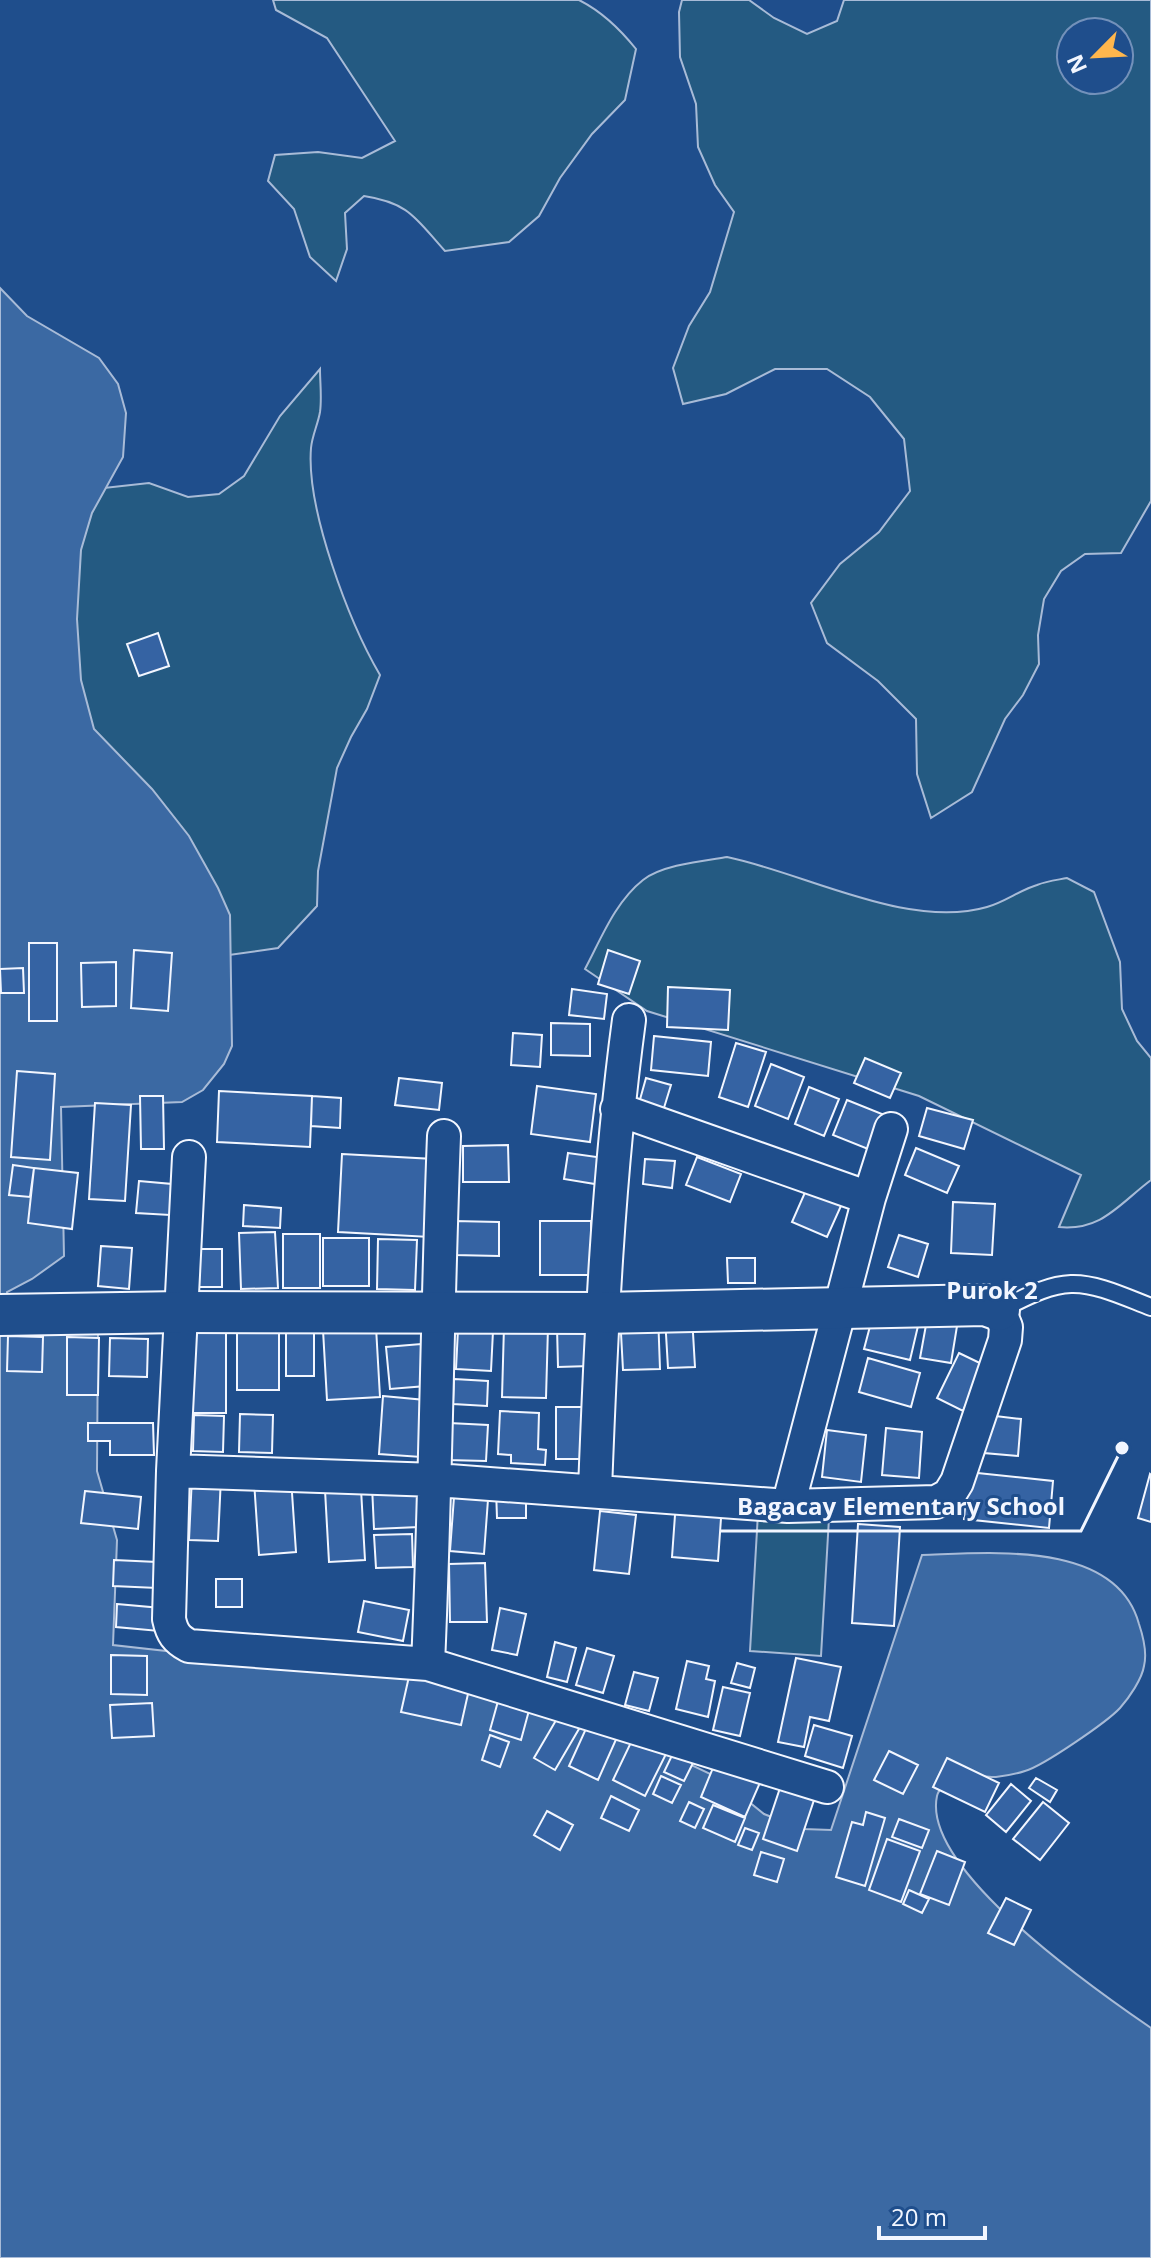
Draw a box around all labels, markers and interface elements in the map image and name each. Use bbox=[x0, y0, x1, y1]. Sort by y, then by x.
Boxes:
north arrow bbox=[1055, 16, 1135, 96]
text: N bbox=[1058, 50, 1093, 79]
district label: Purok 2 bbox=[946, 1273, 1038, 1306]
callout: Bagacay Elementary School bbox=[721, 1483, 1081, 1531]
text: Bagacay Elementary School bbox=[737, 1489, 1065, 1522]
scale bar bbox=[879, 2190, 985, 2240]
text: 20 m bbox=[891, 2200, 947, 2233]

